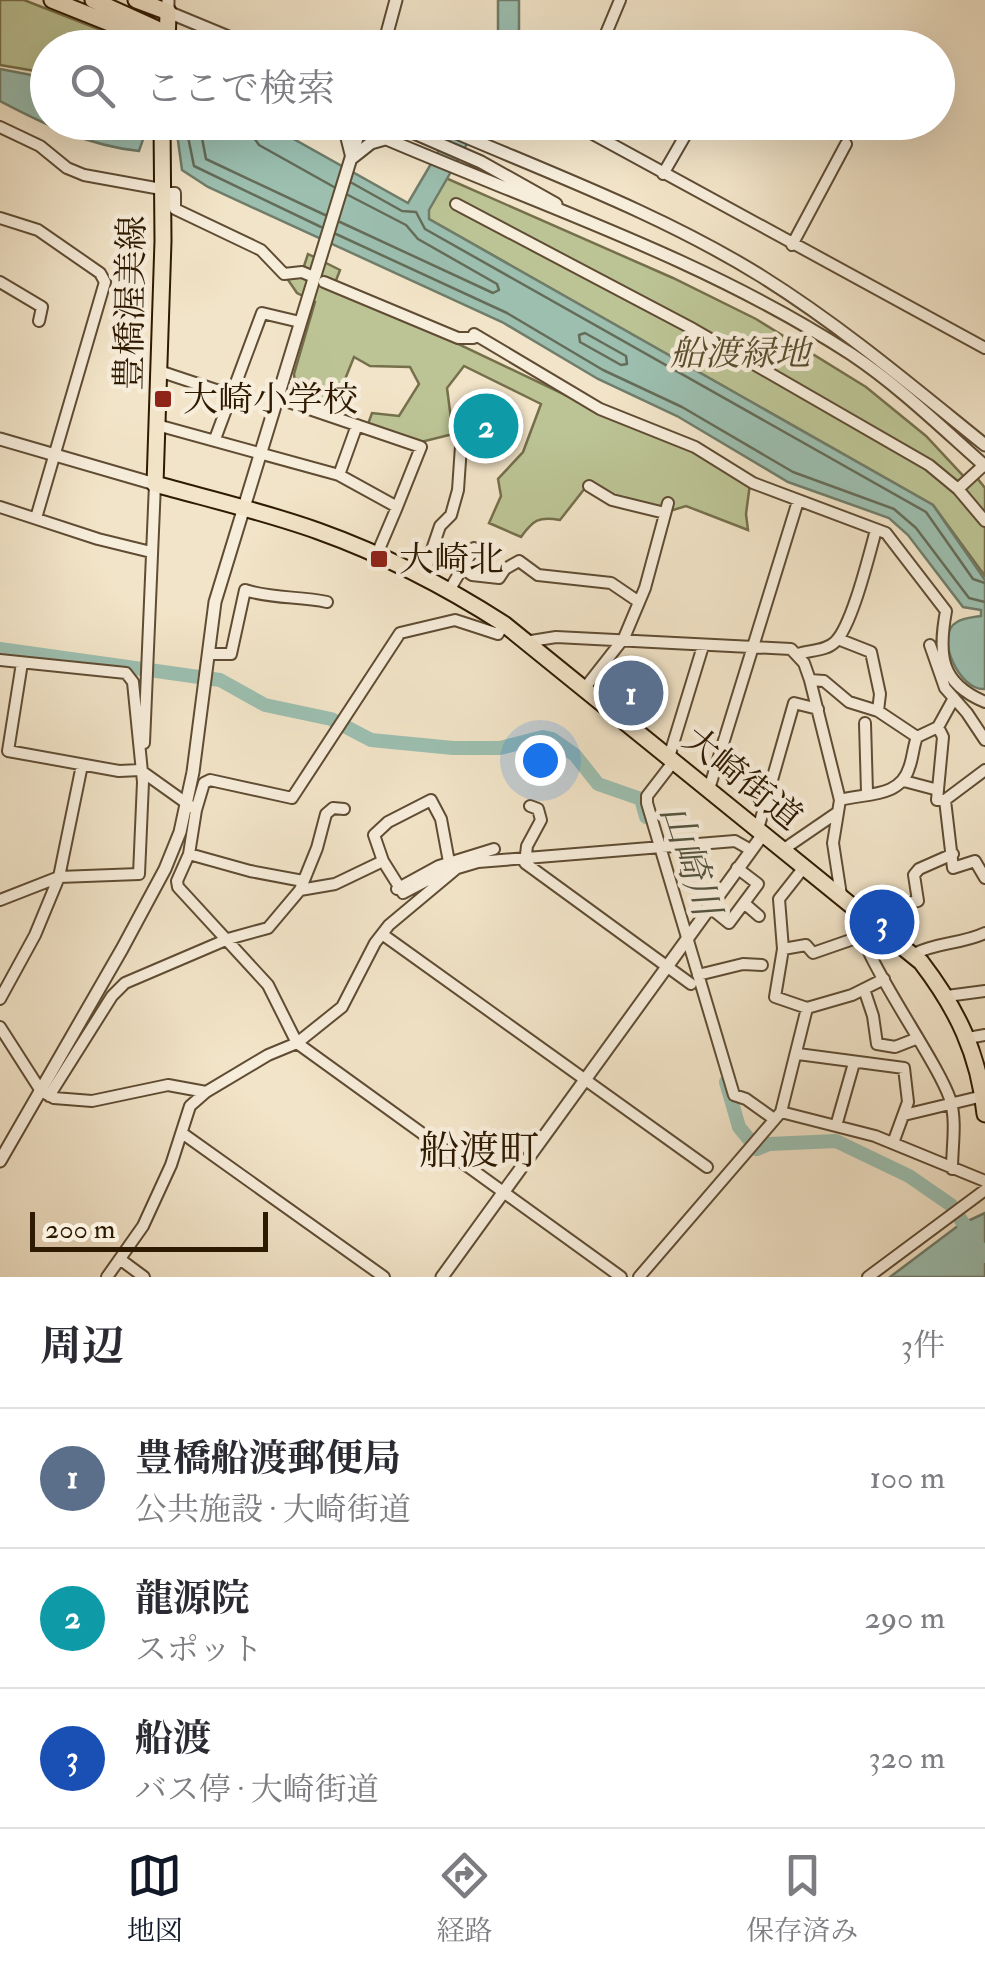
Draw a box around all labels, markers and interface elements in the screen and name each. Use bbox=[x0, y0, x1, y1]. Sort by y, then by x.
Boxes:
search box bbox=[30, 30, 955, 140]
icon: search bbox=[65, 58, 120, 113]
text: ここで検索 bbox=[145, 65, 335, 113]
street label: 豊橋渥美線 bbox=[107, 215, 155, 391]
park label: 船渡緑地 bbox=[670, 332, 814, 376]
place label: 大崎小学校 bbox=[183, 378, 358, 422]
marker: 大崎小学校 bbox=[152, 388, 174, 410]
pin: 2 bbox=[454, 388, 518, 464]
place label: 大崎北 bbox=[399, 538, 504, 582]
marker: 大崎北 bbox=[368, 548, 390, 570]
pin: 1 bbox=[598, 656, 664, 730]
street label: 大崎街道 bbox=[674, 718, 811, 840]
your location bbox=[515, 735, 566, 786]
water label: 山崎川 bbox=[650, 799, 732, 926]
pin: 3 bbox=[850, 884, 914, 960]
district label: 船渡町 bbox=[419, 1126, 539, 1177]
scale bar bbox=[30, 1207, 268, 1252]
text: 200 m bbox=[45, 1212, 116, 1247]
text: 周辺 bbox=[40, 1321, 124, 1373]
text: 3件 bbox=[901, 1326, 945, 1366]
text: 豊橋船渡郵便局 bbox=[135, 1435, 401, 1483]
text: 1 bbox=[67, 1458, 78, 1498]
text: 100 m bbox=[869, 1458, 945, 1498]
text: 公共施設 · 大崎街道 bbox=[135, 1490, 411, 1530]
text: 龍源院 bbox=[135, 1575, 249, 1623]
text: 2 bbox=[64, 1598, 81, 1638]
text: 290 m bbox=[864, 1598, 945, 1638]
text: スポット bbox=[135, 1630, 263, 1670]
text: 船渡 bbox=[135, 1715, 211, 1763]
text: 3 bbox=[66, 1738, 79, 1778]
text: 320 m bbox=[869, 1738, 945, 1778]
text: バス停 · 大崎街道 bbox=[135, 1770, 379, 1810]
tab: 地図 bbox=[127, 1848, 183, 1949]
tab: 経路 bbox=[436, 1848, 492, 1949]
tab: 保存済み bbox=[746, 1848, 858, 1949]

